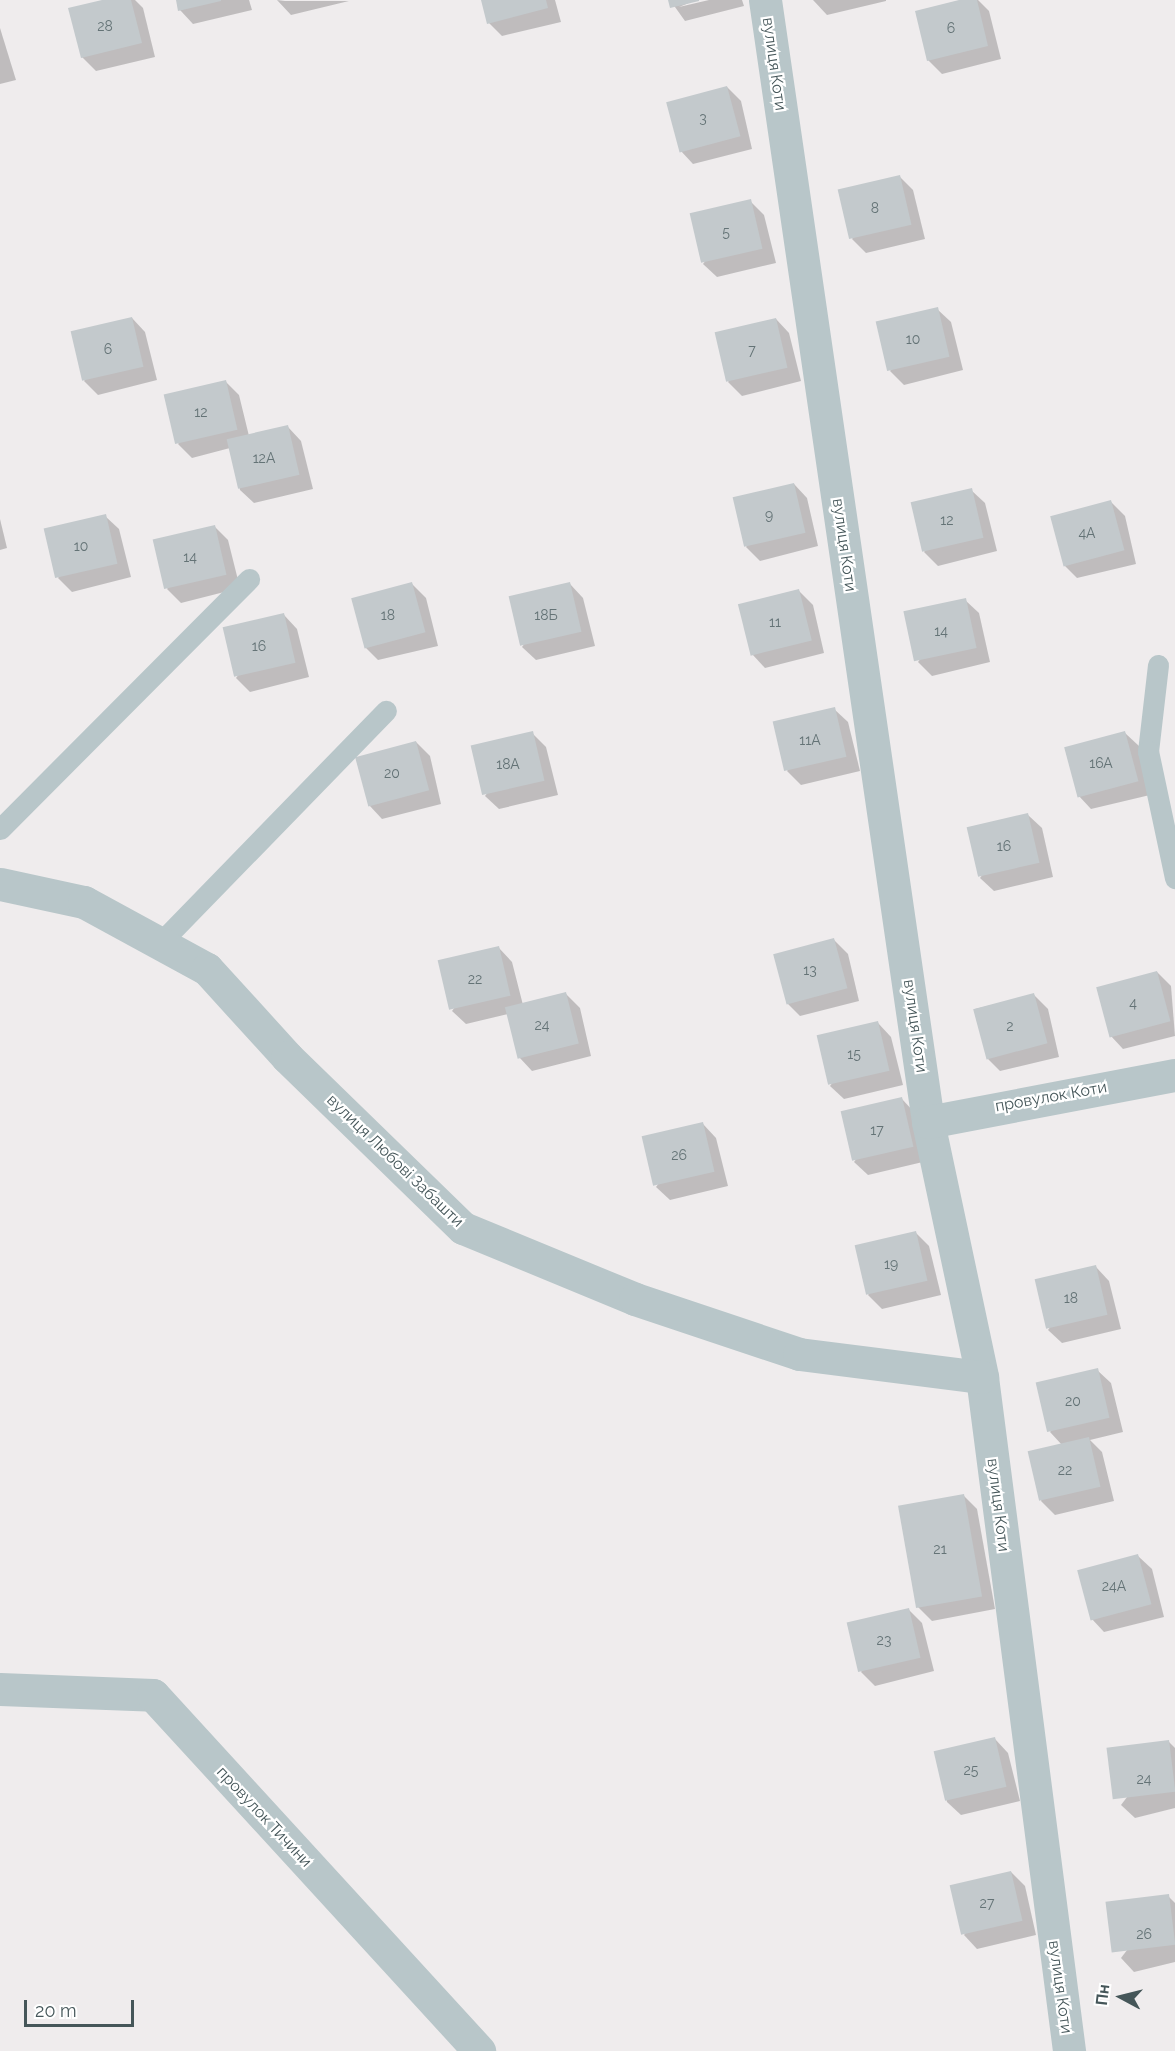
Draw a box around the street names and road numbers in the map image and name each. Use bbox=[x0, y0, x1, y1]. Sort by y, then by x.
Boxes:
street label: вулиця Коти bbox=[758, 16, 790, 112]
street label: вулиця Коти bbox=[828, 497, 860, 593]
street label: вулиця Коти bbox=[899, 978, 931, 1074]
street label: провулок Коти bbox=[994, 1078, 1108, 1116]
street label: вулиця Любові Забашти bbox=[323, 1091, 467, 1231]
street label: вулиця Коти bbox=[983, 1457, 1013, 1553]
street label: провулок Тичини bbox=[212, 1762, 316, 1872]
street label: вулиця Коти bbox=[1044, 1939, 1076, 2035]

